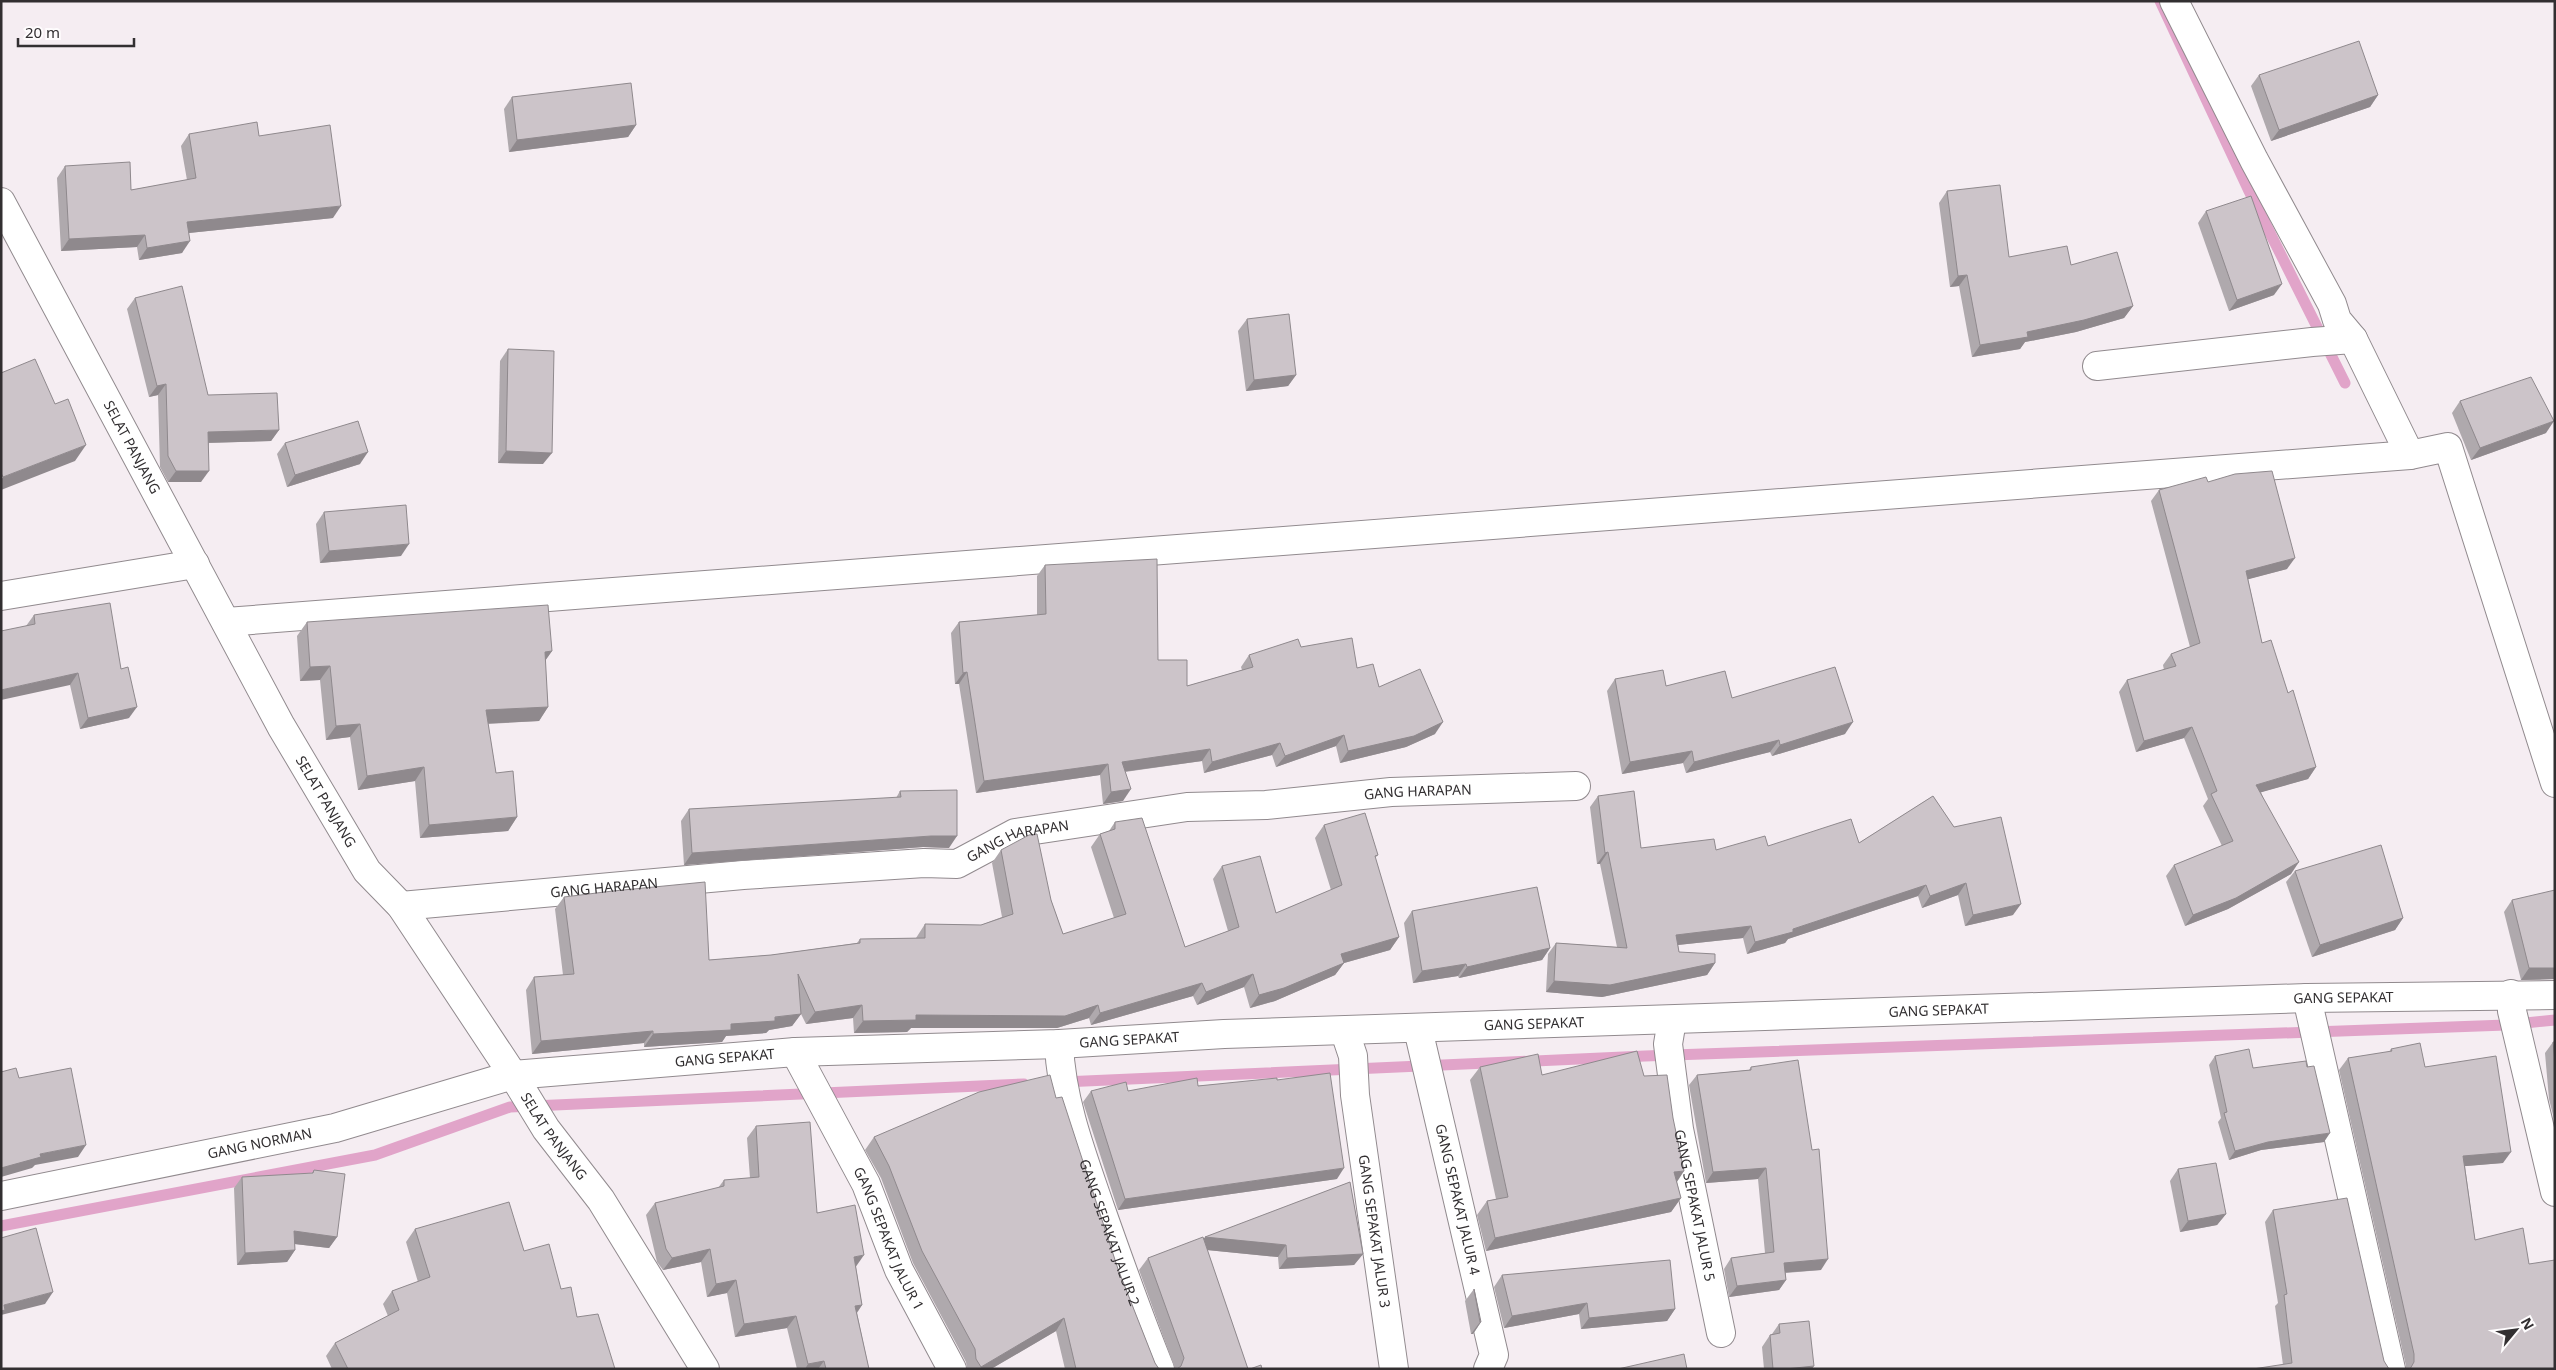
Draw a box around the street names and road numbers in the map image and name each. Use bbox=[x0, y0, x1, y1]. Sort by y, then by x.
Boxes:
street label: SELAT PANJANG bbox=[100, 397, 165, 497]
street label: SELAT PANJANG bbox=[292, 752, 361, 851]
street label: GANG HARAPAN bbox=[1363, 779, 1472, 804]
street label: GANG HARAPAN bbox=[963, 815, 1070, 866]
street label: GANG HARAPAN bbox=[549, 873, 659, 901]
street label: GANG SEPAKAT bbox=[2293, 987, 2394, 1007]
street label: GANG SEPAKAT bbox=[1888, 999, 1989, 1021]
street label: GANG SEPAKAT bbox=[1483, 1012, 1585, 1034]
street label: GANG SEPAKAT bbox=[1079, 1027, 1180, 1052]
street label: GANG SEPAKAT bbox=[674, 1044, 776, 1071]
street label: SELAT PANJANG bbox=[517, 1089, 592, 1184]
street label: GANG SEPAKAT JALUR 4 bbox=[1431, 1122, 1485, 1277]
street label: GANG NORMAN bbox=[206, 1123, 314, 1163]
street label: GANG SEPAKAT JALUR 5 bbox=[1670, 1128, 1720, 1283]
street label: GANG SEPAKAT JALUR 3 bbox=[1355, 1153, 1395, 1309]
street label: GANG SEPAKAT JALUR 2 bbox=[1075, 1157, 1145, 1308]
street label: GANG SEPAKAT JALUR 1 bbox=[849, 1163, 929, 1313]

